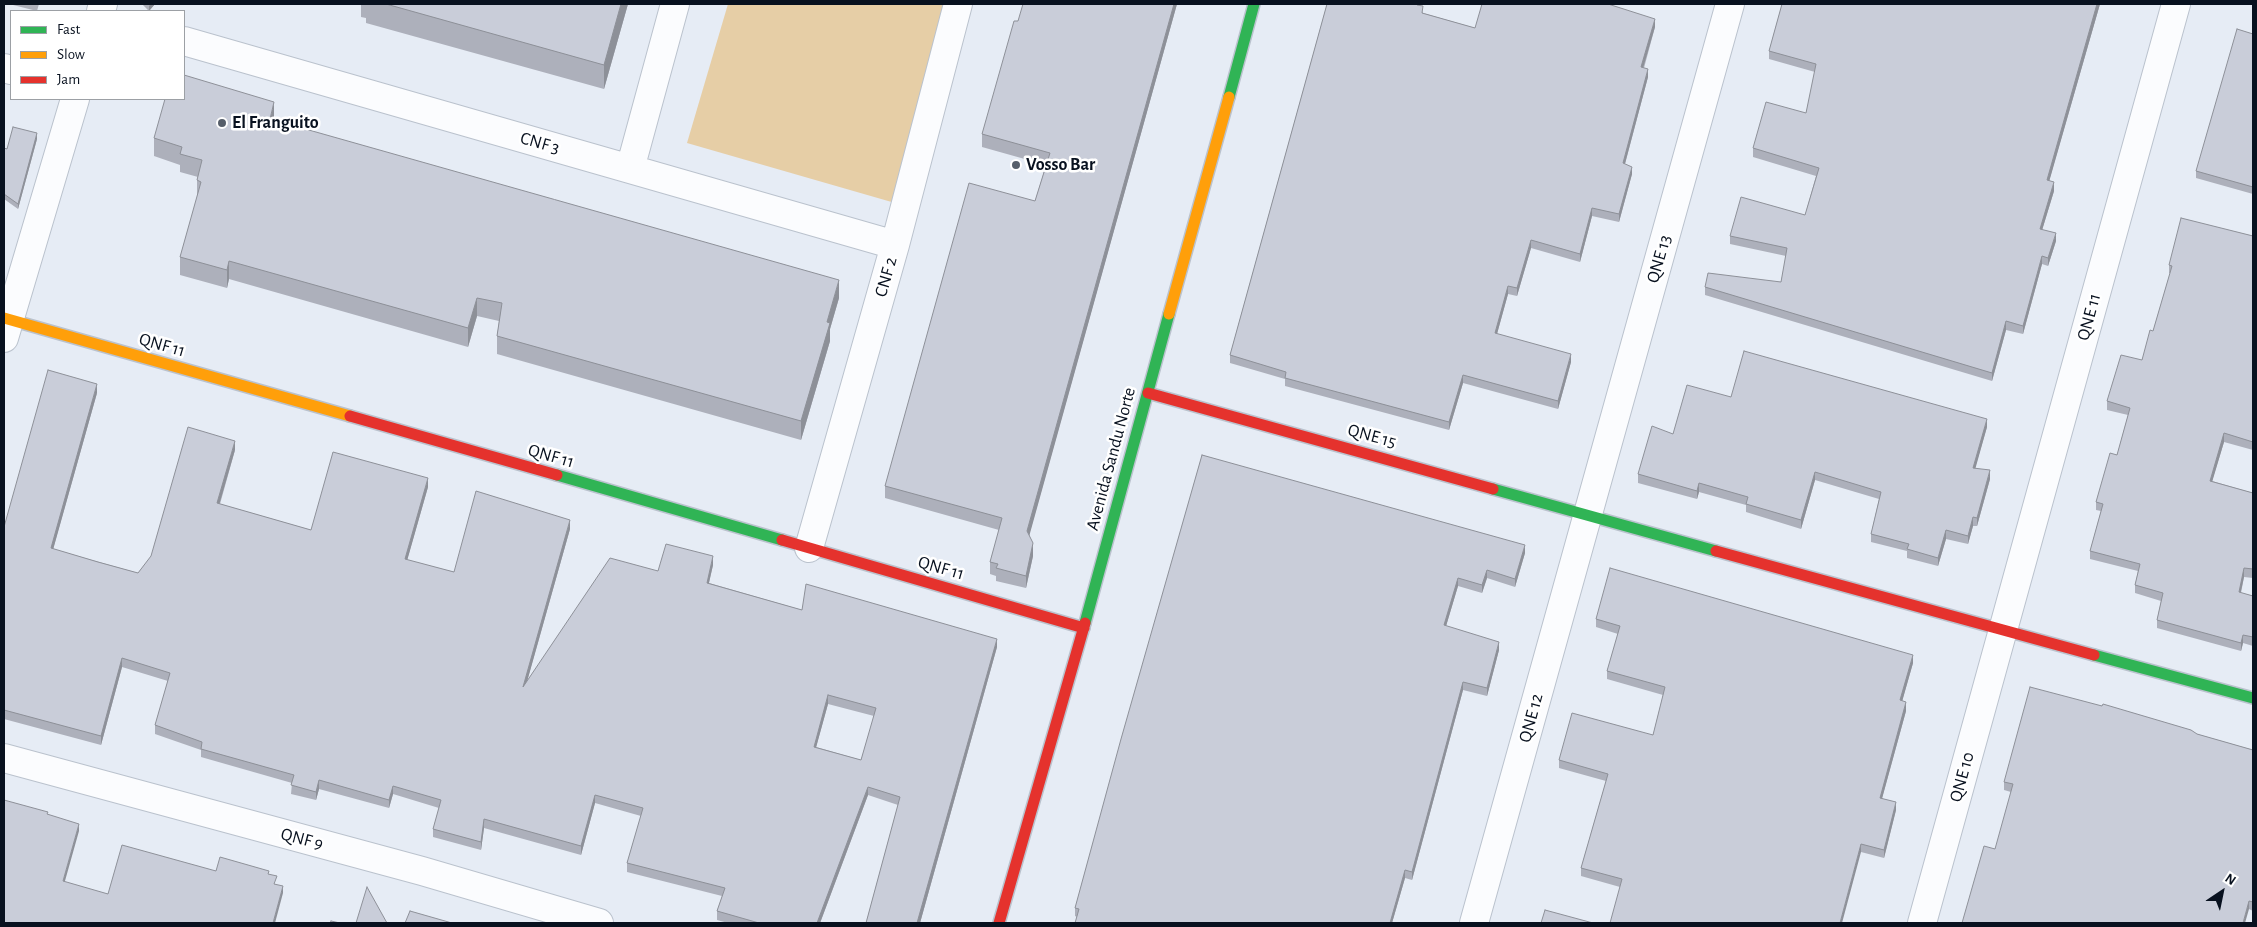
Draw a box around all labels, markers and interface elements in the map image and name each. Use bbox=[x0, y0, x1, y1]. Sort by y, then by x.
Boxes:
legend bbox=[10, 10, 185, 100]
text: Fast bbox=[57, 22, 80, 37]
text: Slow bbox=[57, 47, 85, 62]
text: Jam bbox=[57, 72, 80, 87]
place label: El Franguito bbox=[232, 112, 319, 134]
marker: El Franguito bbox=[216, 117, 228, 129]
street label: CNF 3 bbox=[518, 127, 562, 159]
place label: Vosso Bar bbox=[1026, 154, 1095, 176]
marker: Vosso Bar bbox=[1010, 159, 1022, 171]
street label: QNE 13 bbox=[1642, 232, 1676, 286]
street label: CNF 2 bbox=[870, 254, 902, 300]
street label: QNE 11 bbox=[2072, 291, 2106, 343]
street label: QNF 11 bbox=[136, 328, 188, 362]
street label: Avenida Sandu Norte bbox=[1082, 385, 1140, 533]
street label: QNE 15 bbox=[1345, 419, 1399, 453]
street label: QNF 11 bbox=[525, 439, 577, 473]
street label: QNF 11 bbox=[915, 551, 967, 585]
street label: QNE 12 bbox=[1514, 691, 1548, 745]
street label: QNE 10 bbox=[1945, 750, 1979, 804]
street label: QNF 9 bbox=[278, 823, 326, 855]
north arrow bbox=[2197, 867, 2247, 917]
text: N bbox=[2222, 871, 2238, 888]

